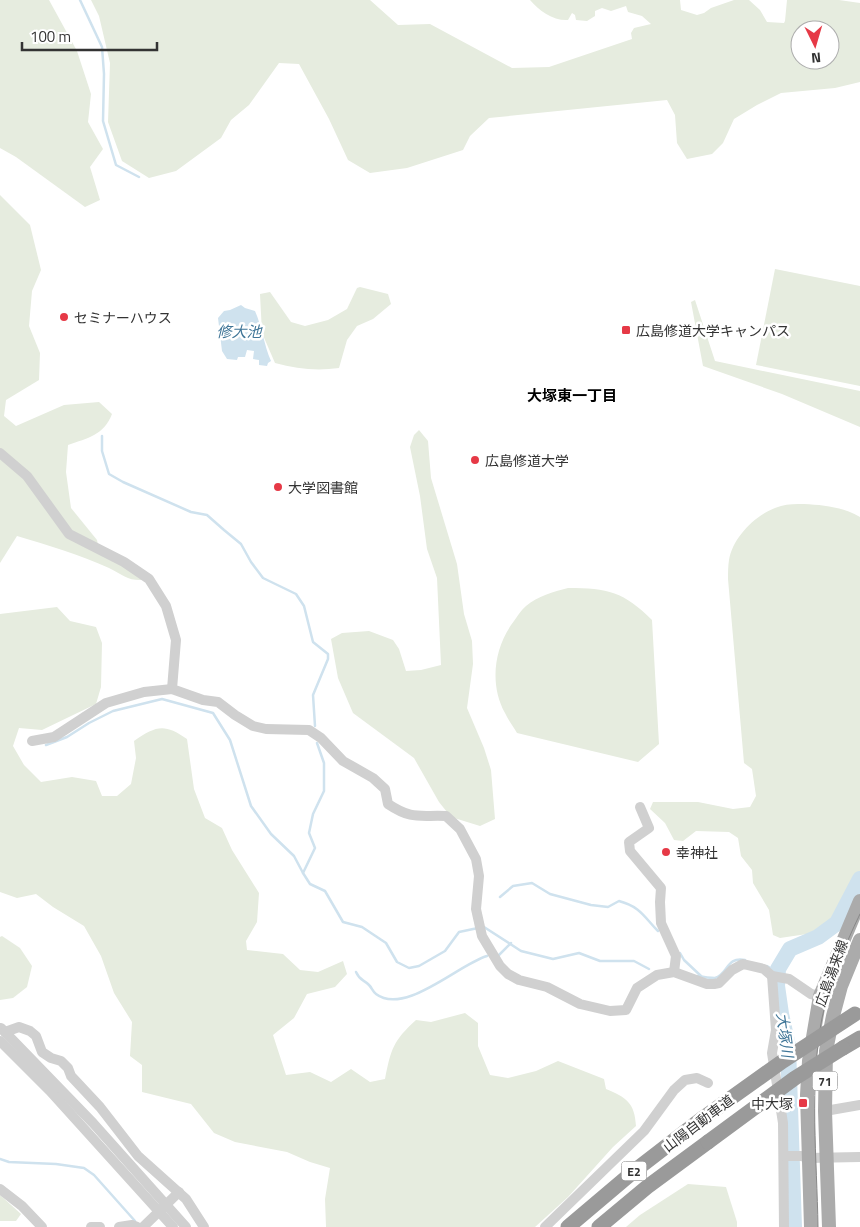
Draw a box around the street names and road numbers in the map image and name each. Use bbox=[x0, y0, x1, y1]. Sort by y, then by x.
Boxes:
street label: 広島湯来線 bbox=[809, 937, 853, 1009]
road number: 71 bbox=[812, 1072, 838, 1090]
street label: 山陽自動車道 bbox=[658, 1089, 738, 1157]
road number: E2 bbox=[622, 1162, 646, 1180]

